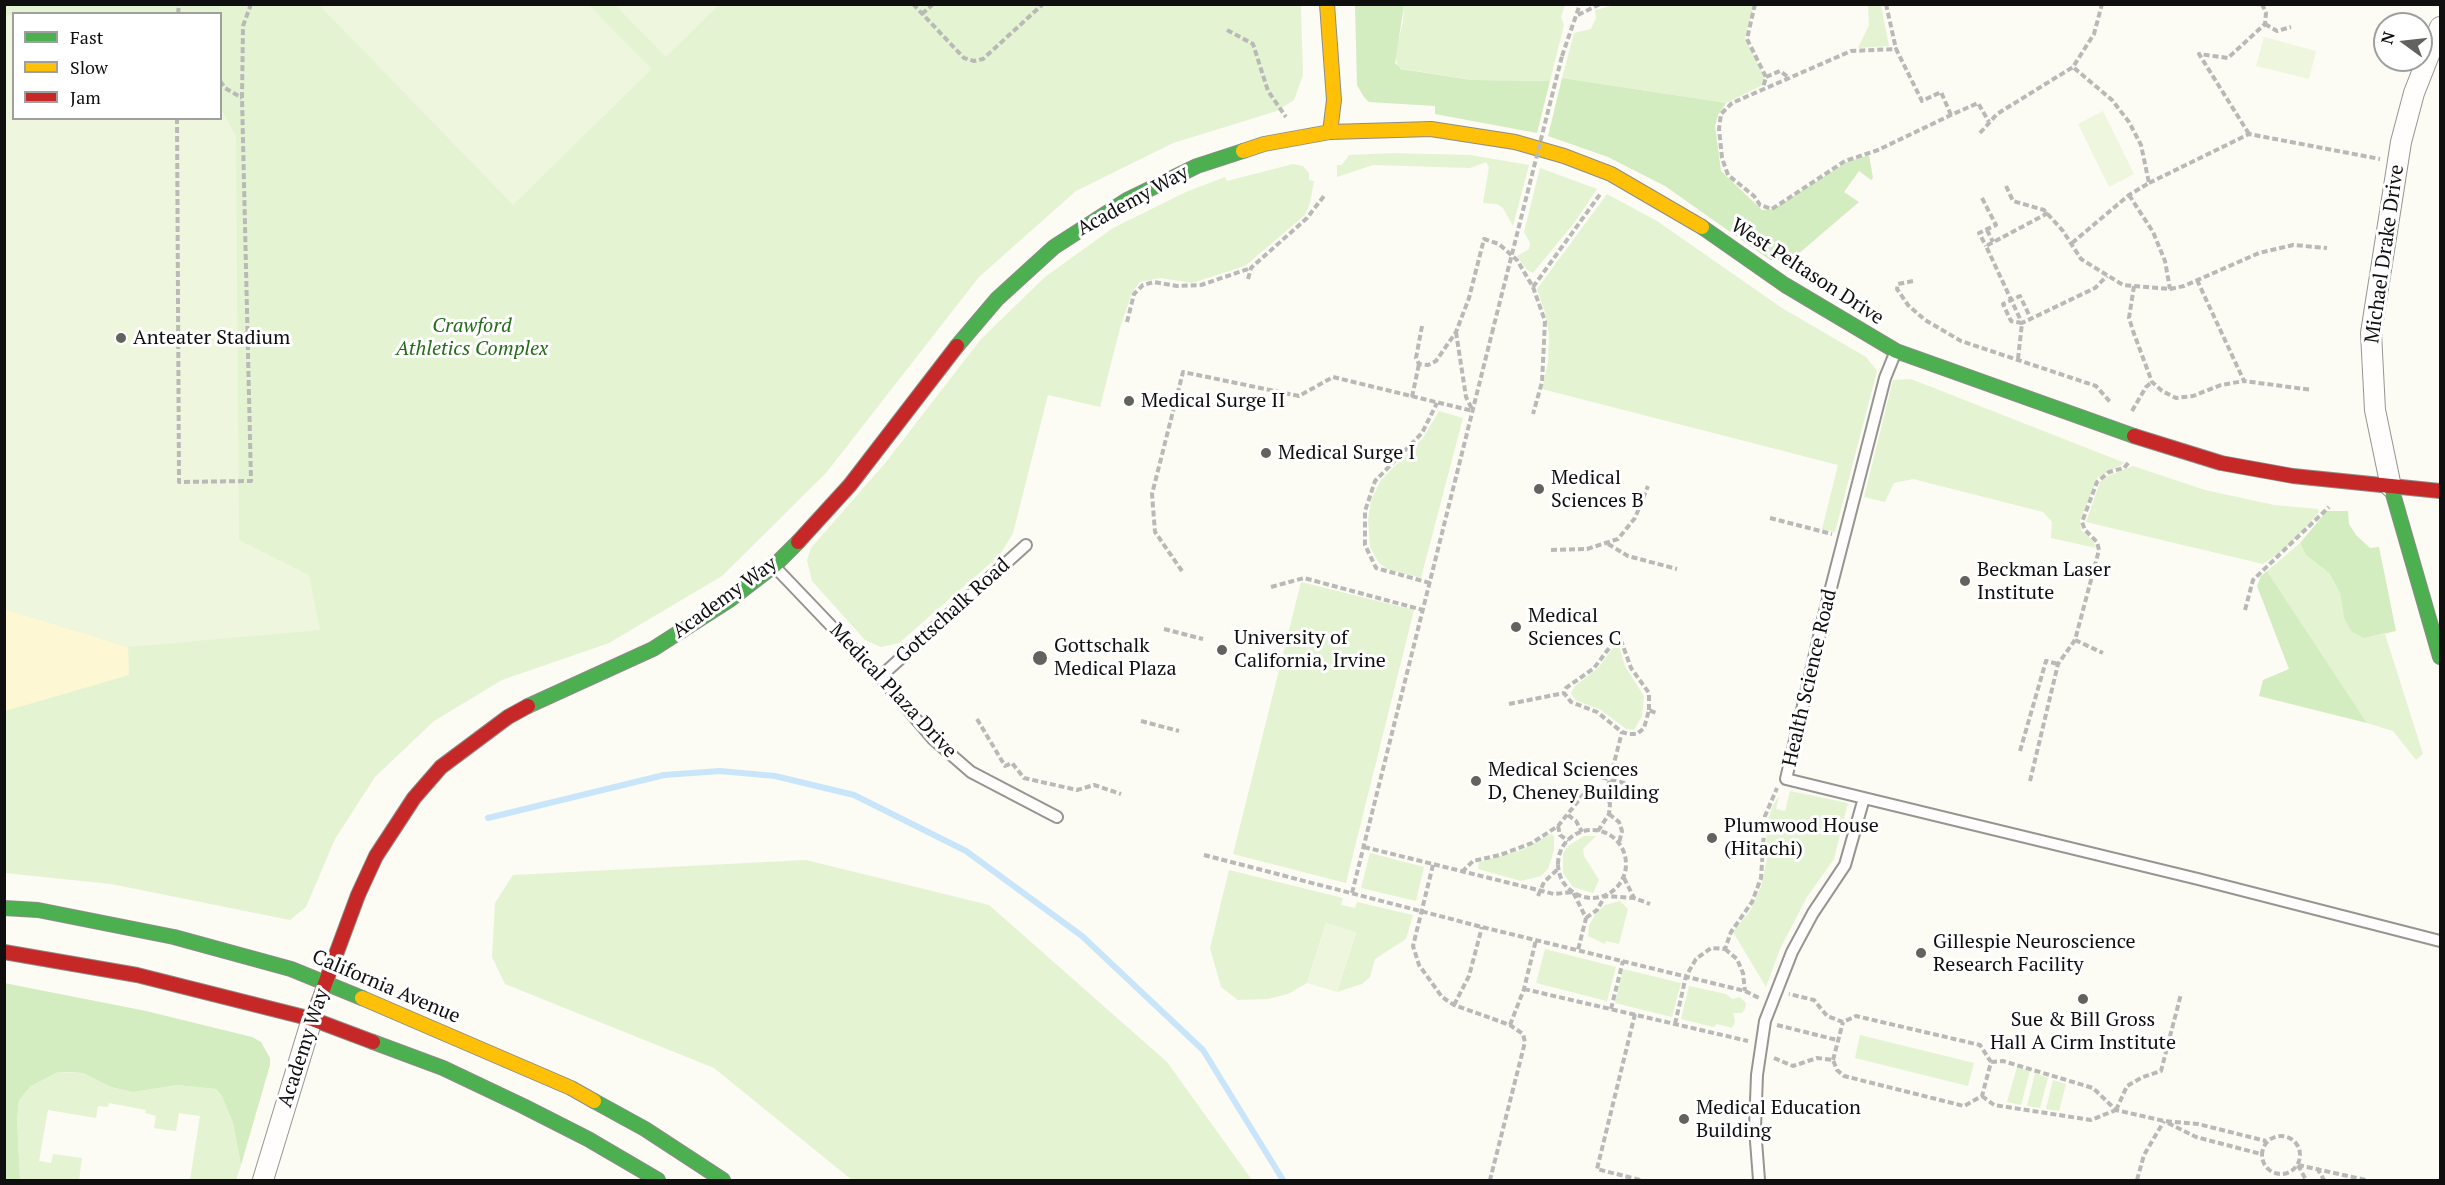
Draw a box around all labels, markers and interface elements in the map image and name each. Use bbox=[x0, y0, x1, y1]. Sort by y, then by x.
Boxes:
legend bbox=[12, 12, 222, 120]
north arrow bbox=[2373, 12, 2433, 72]
text: Fast bbox=[70, 25, 103, 49]
text: N bbox=[2375, 29, 2400, 47]
text: Slow bbox=[70, 55, 108, 79]
text: Jam bbox=[70, 85, 101, 109]
street label: Academy Way bbox=[1073, 161, 1193, 241]
street label: Michael Drake Drive bbox=[2361, 163, 2409, 345]
street label: West Peltason Drive bbox=[1726, 214, 1888, 330]
park label: Crawford Athletics Complex bbox=[396, 314, 548, 361]
place label: Anteater Stadium bbox=[133, 326, 290, 350]
marker: Anteater Stadium bbox=[114, 331, 128, 345]
place label: Medical Surge II bbox=[1141, 389, 1285, 413]
marker: Medical Surge II bbox=[1122, 394, 1136, 408]
place label: Medical Surge I bbox=[1278, 441, 1415, 465]
marker: Medical Surge I bbox=[1259, 446, 1273, 460]
place label: Medical Sciences B bbox=[1551, 466, 1644, 513]
marker: Medical Sciences B bbox=[1532, 482, 1546, 496]
street label: Academy Way bbox=[668, 552, 782, 644]
street label: Gottschalk Road bbox=[891, 554, 1015, 668]
place label: Beckman Laser Institute bbox=[1977, 558, 2111, 605]
marker: Beckman Laser Institute bbox=[1958, 574, 1972, 588]
street label: Health Science Road bbox=[1778, 587, 1842, 769]
place label: Medical Sciences C bbox=[1528, 604, 1621, 651]
street label: Medical Plaza Drive bbox=[824, 619, 962, 763]
marker: Medical Sciences C bbox=[1509, 620, 1523, 634]
place label: University of California, Irvine bbox=[1234, 626, 1386, 673]
place label: Gottschalk Medical Plaza bbox=[1054, 634, 1177, 681]
marker: University of California, Irvine bbox=[1215, 643, 1229, 657]
marker: Gottschalk Medical Plaza bbox=[1031, 649, 1049, 667]
place label: Medical Sciences D, Cheney Building bbox=[1488, 758, 1659, 805]
marker: Medical Sciences D, Cheney Building bbox=[1469, 774, 1483, 788]
place label: Plumwood House (Hitachi) bbox=[1724, 814, 1879, 861]
marker: Plumwood House (Hitachi) bbox=[1705, 831, 1719, 845]
place label: Gillespie Neuroscience Research Facility bbox=[1933, 930, 2136, 977]
street label: California Avenue bbox=[308, 945, 464, 1029]
marker: Gillespie Neuroscience Research Facility bbox=[1914, 946, 1928, 960]
street label: Academy Way bbox=[274, 986, 334, 1110]
marker: Sue & Bill Gross Hall A Cirm Institute bbox=[2076, 992, 2090, 1006]
place label: Sue & Bill Gross Hall A Cirm Institute bbox=[1990, 1008, 2176, 1055]
place label: Medical Education Building bbox=[1696, 1096, 1861, 1143]
marker: Medical Education Building bbox=[1677, 1112, 1691, 1126]

